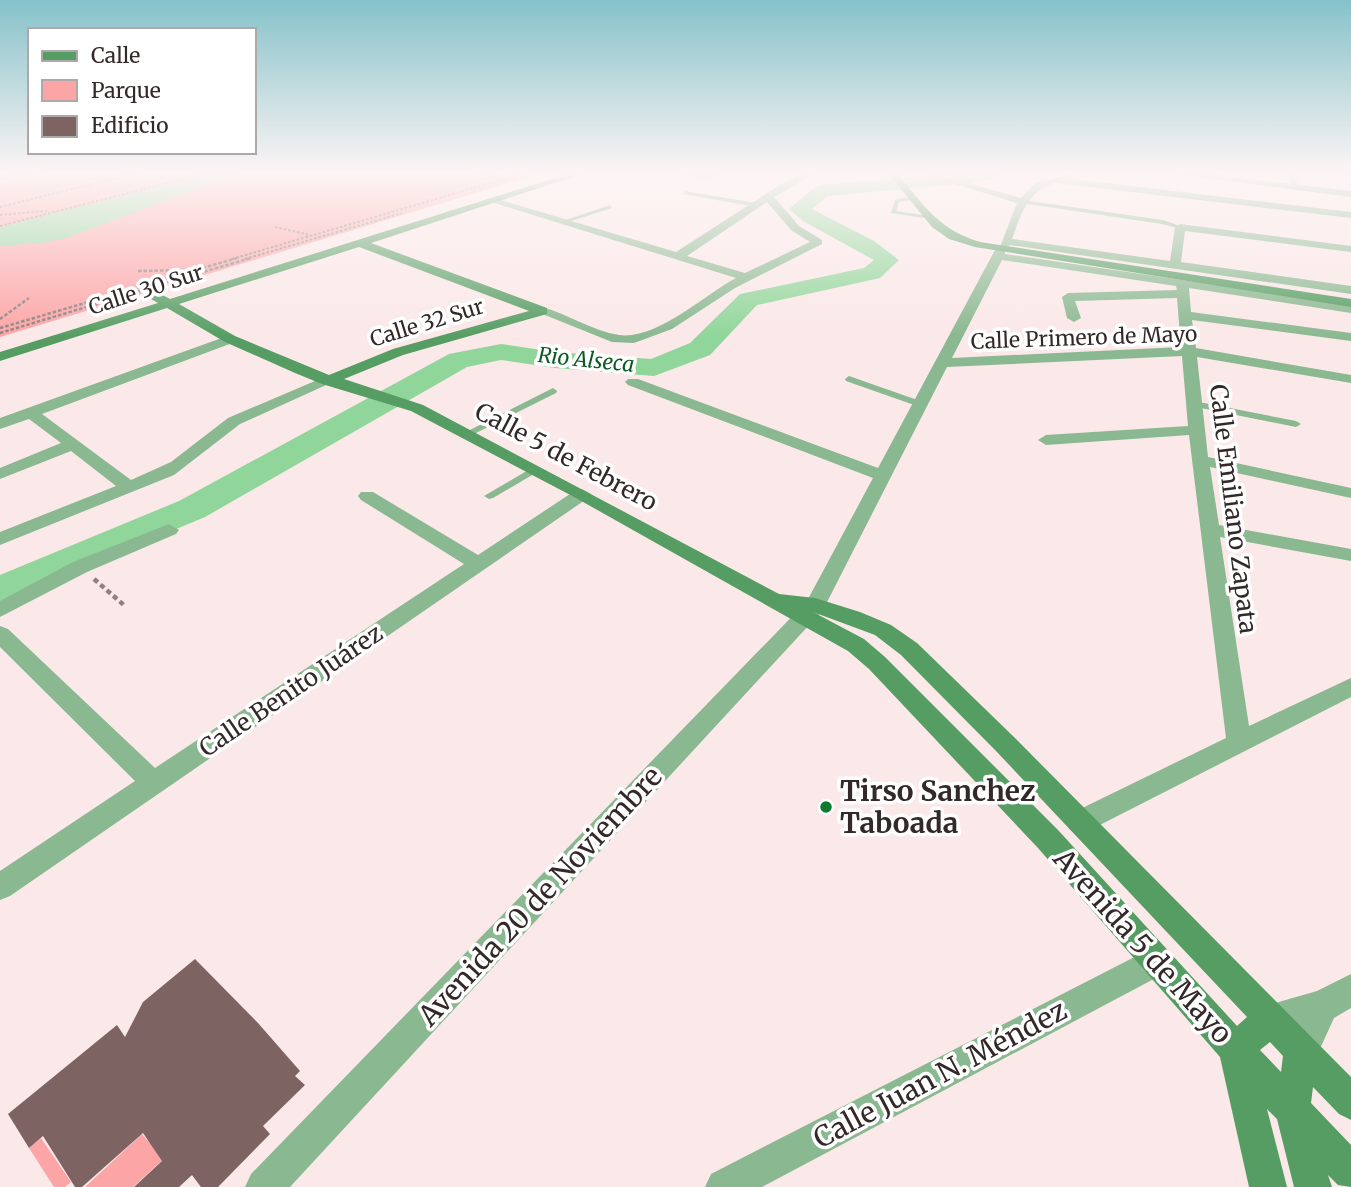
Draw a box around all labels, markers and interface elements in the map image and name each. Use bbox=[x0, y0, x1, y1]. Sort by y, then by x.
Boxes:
legend bbox=[28, 28, 256, 154]
text: Calle bbox=[91, 42, 140, 69]
text: Parque bbox=[91, 77, 161, 104]
text: Edificio bbox=[91, 112, 168, 139]
street label: Calle 30 Sur bbox=[85, 258, 207, 321]
street label: Calle 32 Sur bbox=[367, 292, 487, 353]
street label: Calle Primero de Mayo bbox=[970, 320, 1198, 355]
water label: Rio Alseca bbox=[537, 341, 636, 378]
street label: Calle Emiliano Zapata bbox=[1203, 383, 1264, 635]
street label: Calle 5 de Febrero bbox=[470, 395, 663, 518]
street label: Calle Benito Juárez bbox=[193, 618, 388, 764]
street label: Avenida 20 de Noviembre bbox=[410, 759, 670, 1034]
place label: Tirso Sanchez Taboada bbox=[840, 773, 1035, 841]
marker: Tirso Sanchez Taboada bbox=[818, 799, 834, 815]
street label: Avenida 5 de Mayo bbox=[1045, 840, 1240, 1051]
street label: Calle Juan N. Méndez bbox=[807, 992, 1073, 1156]

